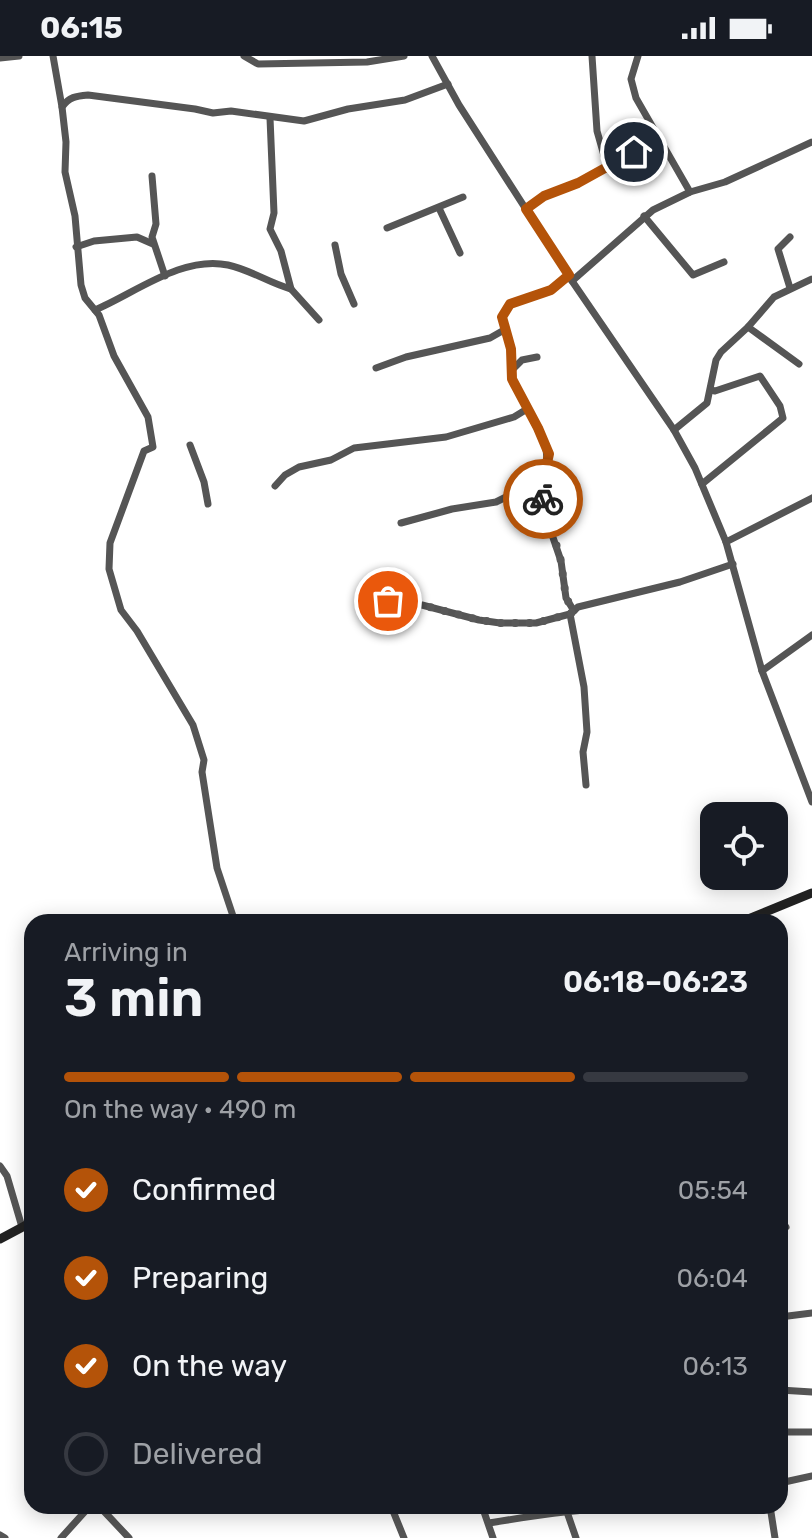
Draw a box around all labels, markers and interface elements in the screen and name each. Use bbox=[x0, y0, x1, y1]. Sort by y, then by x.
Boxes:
text: 06:15 bbox=[40, 10, 123, 46]
pin bbox=[600, 118, 668, 186]
icon: home bbox=[612, 130, 656, 174]
courier bbox=[503, 459, 583, 539]
icon: bike bbox=[521, 477, 565, 521]
pin bbox=[354, 567, 422, 635]
icon: bag bbox=[366, 579, 410, 623]
map controls bbox=[700, 802, 788, 890]
button: locate bbox=[700, 802, 788, 890]
text: Arriving in bbox=[64, 937, 188, 968]
text: 06:18–06:23 bbox=[563, 964, 748, 1000]
text: 3 min bbox=[64, 967, 203, 1029]
text: On the way · 490 m bbox=[64, 1094, 296, 1125]
icon: check bbox=[64, 1168, 108, 1212]
text: Confirmed bbox=[132, 1172, 276, 1208]
text: 05:54 bbox=[678, 1175, 748, 1206]
icon: check bbox=[64, 1256, 108, 1300]
text: Preparing bbox=[132, 1260, 268, 1296]
text: 06:04 bbox=[676, 1263, 748, 1294]
icon: check bbox=[64, 1344, 108, 1388]
text: On the way bbox=[132, 1348, 287, 1384]
text: 06:13 bbox=[682, 1351, 748, 1382]
text: Delivered bbox=[132, 1436, 263, 1472]

